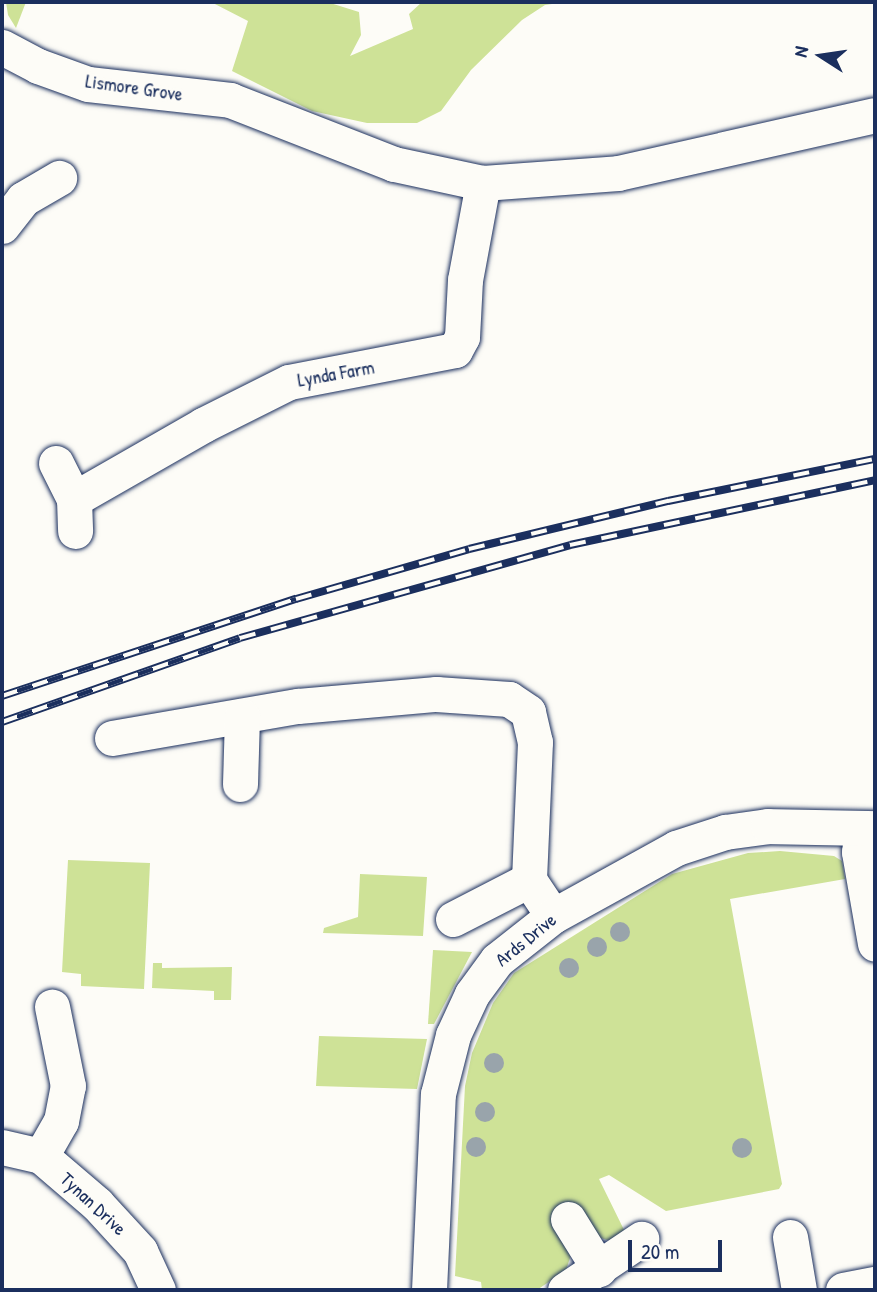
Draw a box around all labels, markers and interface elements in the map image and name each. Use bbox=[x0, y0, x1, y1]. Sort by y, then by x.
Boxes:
north arrow bbox=[786, 21, 856, 91]
text: N bbox=[787, 44, 814, 59]
street label: Lismore Grove bbox=[84, 70, 184, 106]
street label: Lynda Farm bbox=[296, 356, 376, 392]
street label: Ards Drive bbox=[491, 909, 561, 971]
street label: Tynan Drive bbox=[55, 1168, 131, 1240]
scale bar bbox=[632, 1226, 726, 1270]
text: 20 m bbox=[641, 1237, 679, 1266]

